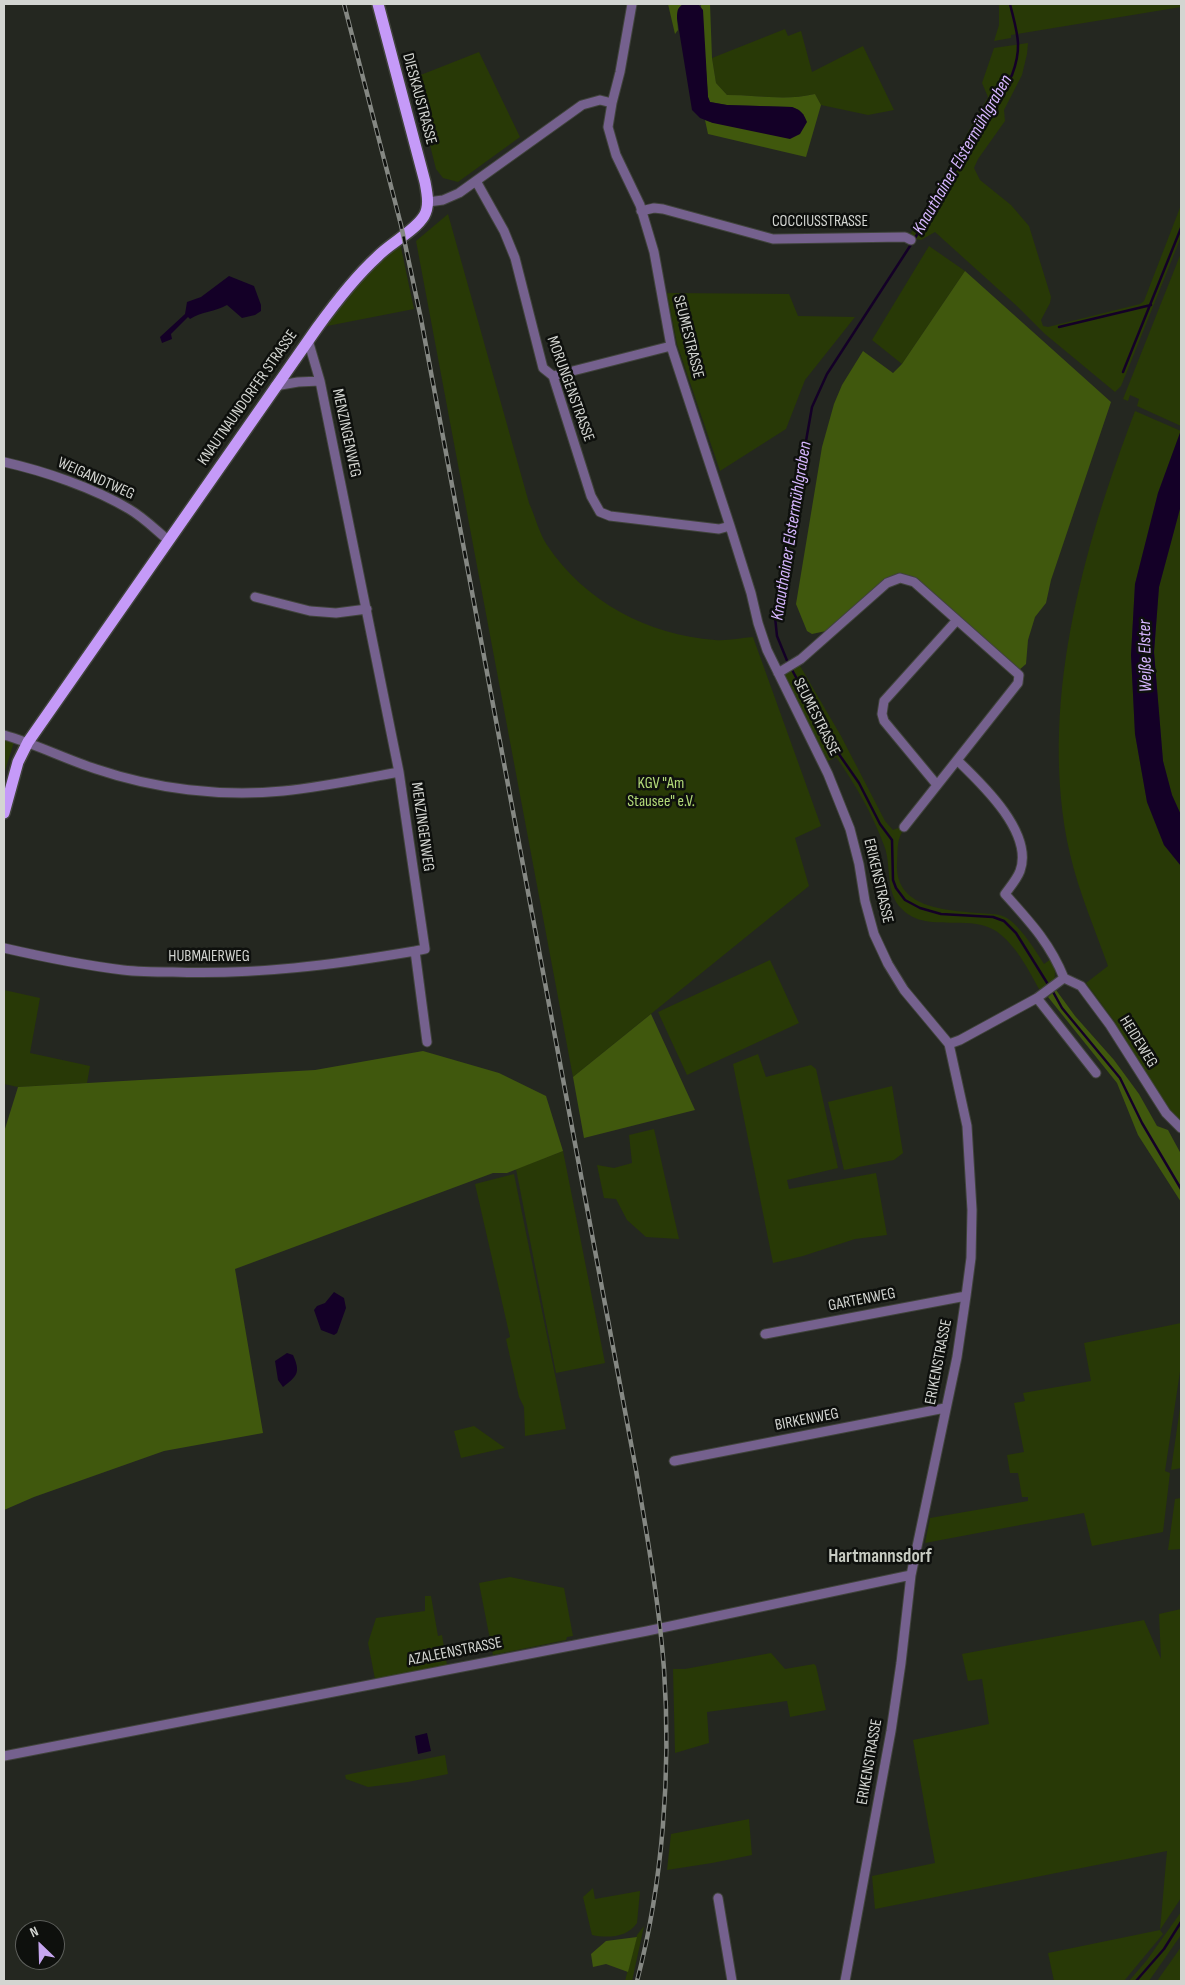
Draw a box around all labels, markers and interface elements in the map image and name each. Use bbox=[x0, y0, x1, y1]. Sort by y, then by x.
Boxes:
street label: DIESKAUSTRASSE bbox=[398, 51, 440, 147]
water label: Knauthainer Elstermühlgraben bbox=[908, 71, 1018, 239]
street label: COCCIUSSTRASSE bbox=[772, 212, 868, 232]
street label: SEUMESTRASSE bbox=[668, 294, 708, 380]
street label: KNAUTNAUNDORFER STRASSE bbox=[194, 327, 302, 469]
street label: MORUNGENSTRASSE bbox=[542, 334, 598, 444]
street label: MENZINGENWEG bbox=[327, 387, 365, 479]
water label: Knauthainer Elstermühlgraben bbox=[767, 440, 817, 622]
street label: WEIGANDTWEG bbox=[55, 454, 137, 504]
water label: Weiße Elster bbox=[1135, 619, 1157, 693]
street label: SEUMESTRASSE bbox=[788, 675, 844, 759]
park label: KGV "Am Stausee" e.V. bbox=[627, 774, 695, 812]
street label: MENZINGENWEG bbox=[406, 781, 438, 873]
street label: ERIKENSTRASSE bbox=[859, 837, 897, 925]
street label: HUBMAIERWEG bbox=[168, 947, 250, 967]
street label: HEIDEWEG bbox=[1115, 1013, 1161, 1071]
street label: GARTENWEG bbox=[827, 1284, 897, 1316]
street label: ERIKENSTRASSE bbox=[921, 1318, 957, 1406]
street label: BIRKENWEG bbox=[774, 1404, 840, 1436]
district label: Hartmannsdorf bbox=[828, 1546, 932, 1568]
street label: AZALEENSTRASSE bbox=[406, 1633, 504, 1671]
street label: ERIKENSTRASSE bbox=[853, 1718, 887, 1806]
north arrow bbox=[15, 1920, 65, 1970]
text: N bbox=[27, 1922, 41, 1941]

